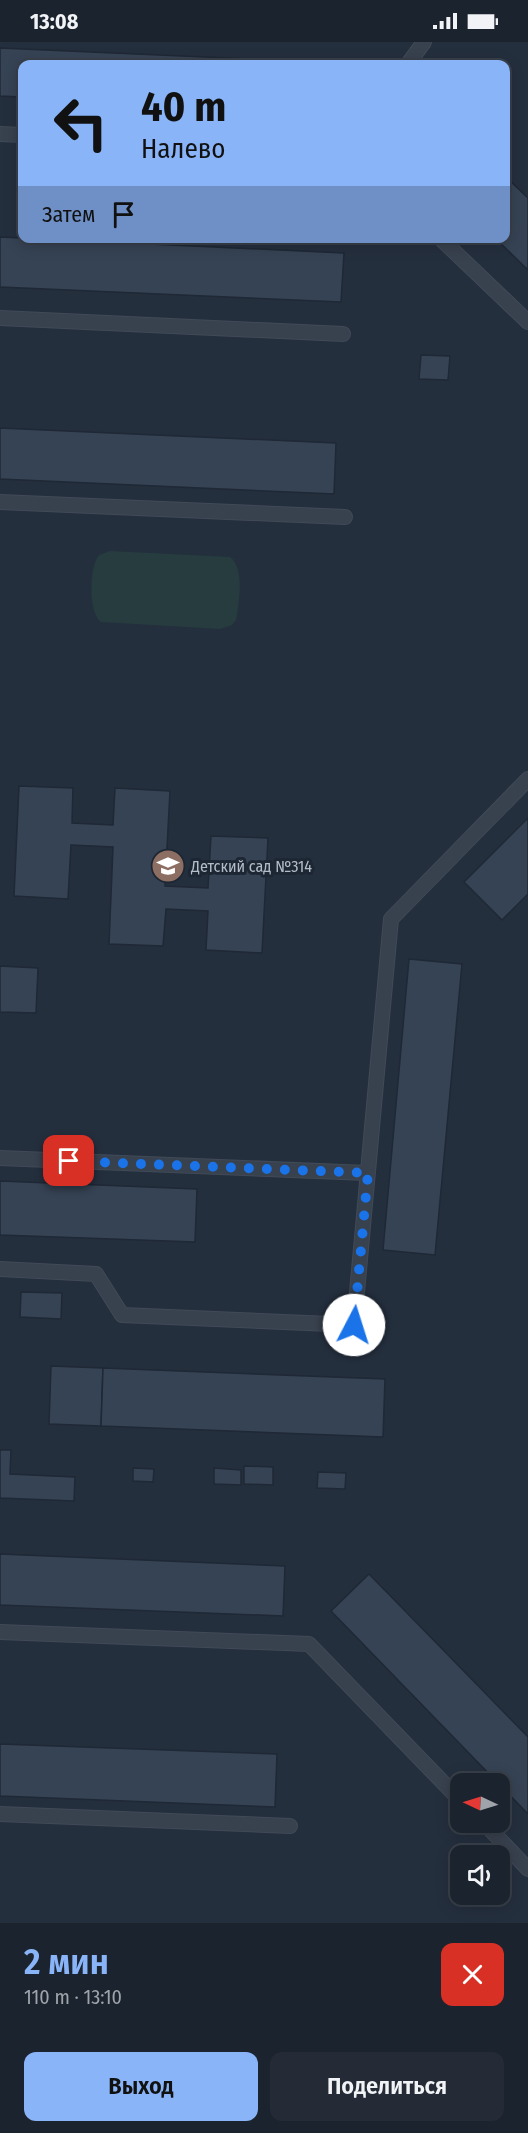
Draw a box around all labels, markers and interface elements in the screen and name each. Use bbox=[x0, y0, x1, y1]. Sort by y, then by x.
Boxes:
text: 13:08 bbox=[30, 8, 78, 35]
text: 40 m bbox=[141, 82, 226, 132]
icon: left bbox=[42, 84, 120, 162]
text: Налево bbox=[141, 133, 225, 165]
icon: arrive bbox=[107, 198, 140, 231]
text: Затем bbox=[42, 201, 95, 228]
school or university icon: Детский сад №314 bbox=[150, 848, 186, 884]
place label: Детский сад №314 bbox=[190, 857, 312, 876]
pin bbox=[43, 1135, 94, 1186]
icon: arrive bbox=[52, 1144, 85, 1177]
position arrow bbox=[322, 1293, 386, 1357]
north arrow bbox=[450, 1773, 510, 1833]
map controls bbox=[450, 1773, 510, 1905]
button: sound bbox=[450, 1845, 510, 1905]
text: 2 мин bbox=[24, 1940, 109, 1984]
button: close bbox=[441, 1943, 504, 2006]
text: 110 m · 13:10 bbox=[24, 1985, 122, 2009]
button: Выход bbox=[24, 2052, 258, 2121]
button: Поделиться bbox=[270, 2052, 504, 2121]

